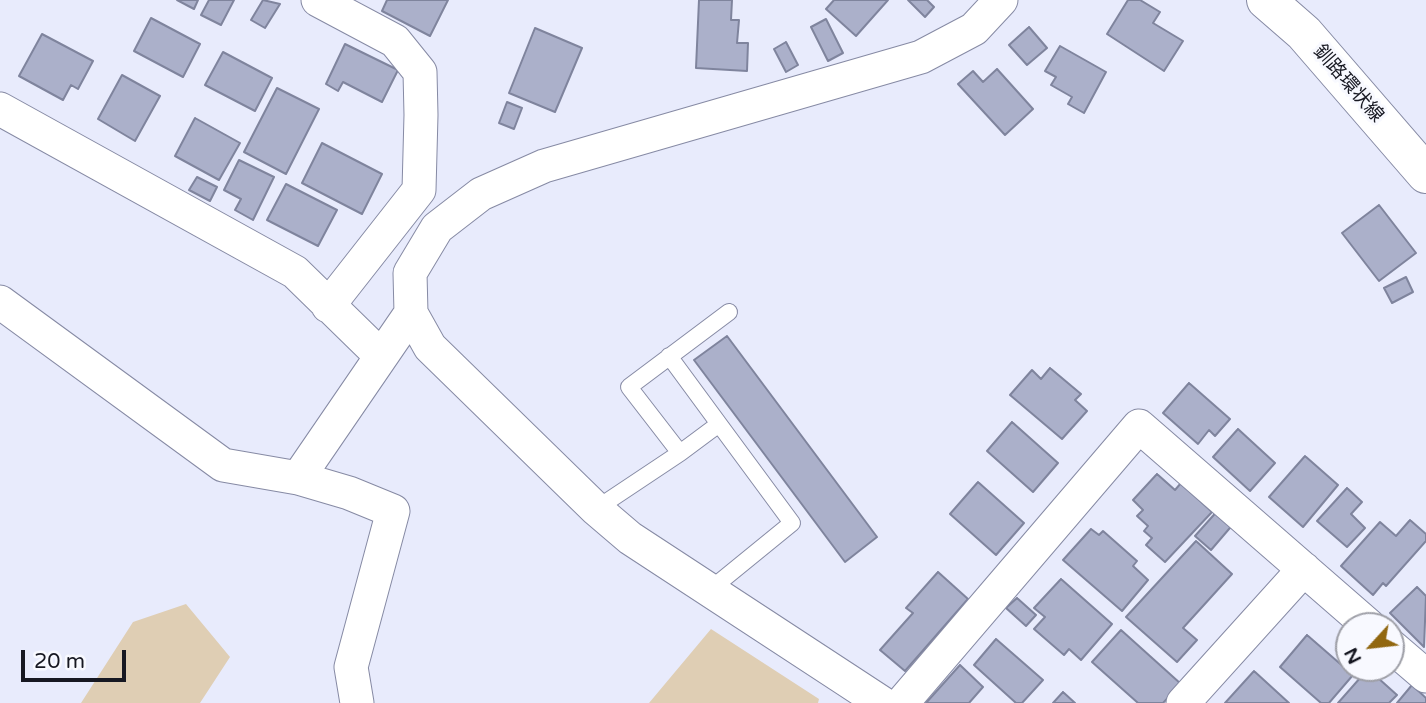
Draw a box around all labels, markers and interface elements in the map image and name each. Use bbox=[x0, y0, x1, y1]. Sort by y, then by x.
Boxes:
street label: 釧路環状線 bbox=[1308, 41, 1388, 127]
north arrow bbox=[1335, 612, 1405, 682]
scale bar bbox=[24, 636, 130, 680]
text: N bbox=[1340, 644, 1366, 667]
text: 20 m bbox=[34, 649, 85, 674]

